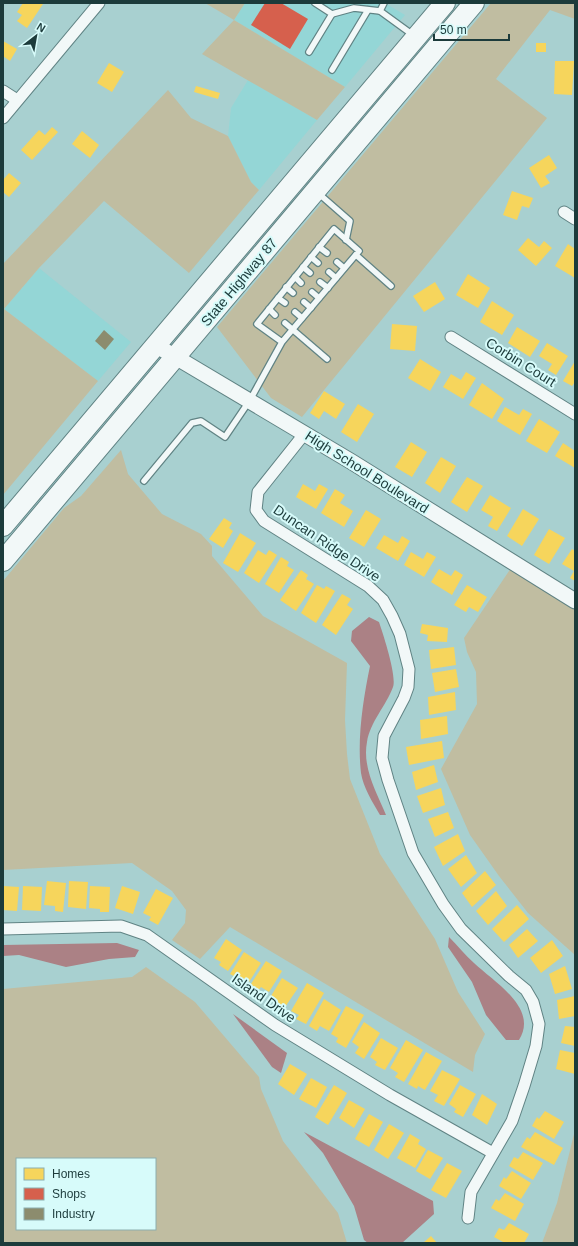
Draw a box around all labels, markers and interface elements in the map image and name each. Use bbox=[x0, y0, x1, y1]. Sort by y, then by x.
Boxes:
north arrow bbox=[16, 16, 56, 56]
scale bar bbox=[434, 16, 509, 42]
text: N bbox=[35, 20, 48, 35]
text: 50 m bbox=[440, 23, 467, 37]
street label: State Highway 87 bbox=[198, 235, 281, 329]
street label: Corbin Court bbox=[483, 334, 559, 390]
street label: High School Boulevard bbox=[302, 427, 432, 517]
street label: Duncan Ridge Drive bbox=[271, 501, 384, 585]
street label: Island Drive bbox=[229, 970, 299, 1026]
legend bbox=[16, 1158, 156, 1230]
text: Homes bbox=[52, 1167, 90, 1181]
text: Shops bbox=[52, 1187, 86, 1201]
text: Industry bbox=[52, 1207, 95, 1221]

